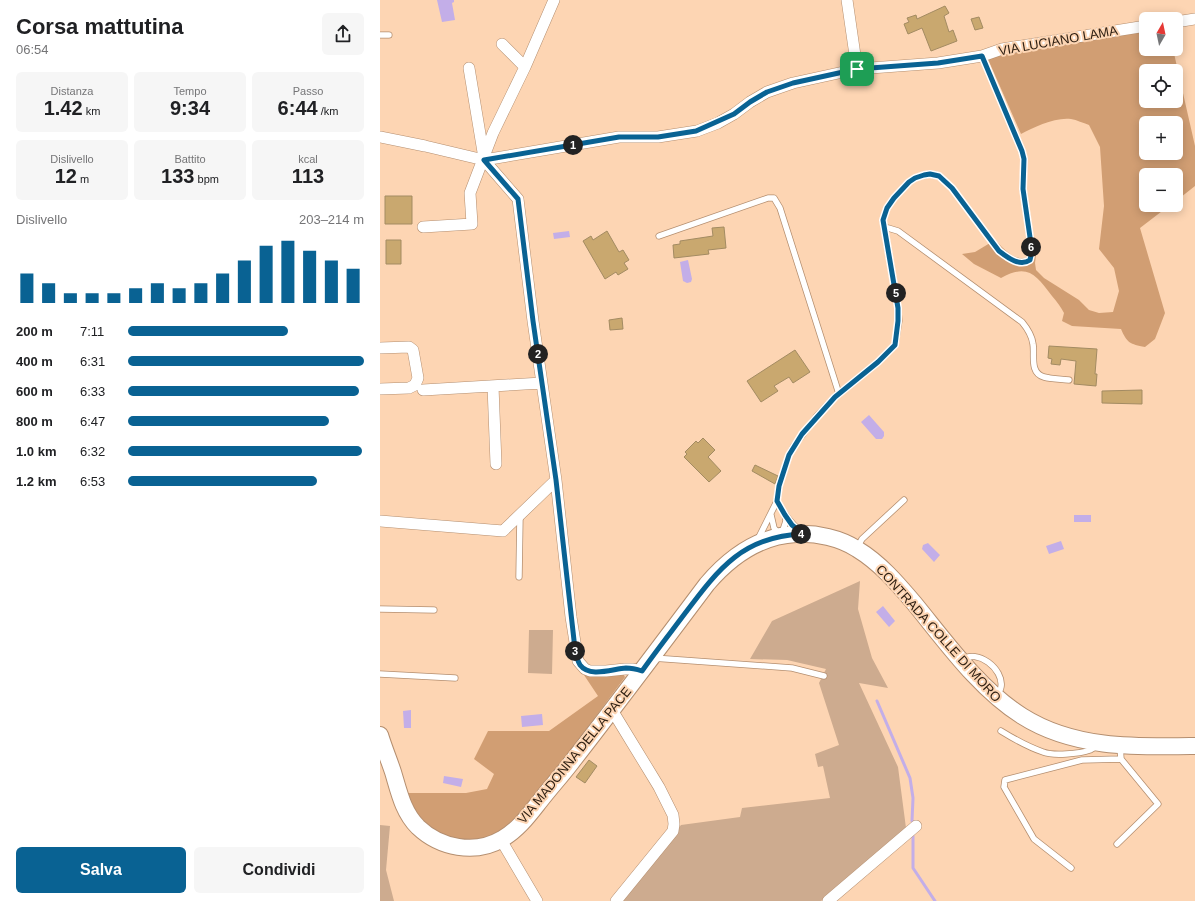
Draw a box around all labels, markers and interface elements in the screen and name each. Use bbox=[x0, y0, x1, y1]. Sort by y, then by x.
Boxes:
north arrow bbox=[1139, 12, 1183, 56]
map controls bbox=[1139, 12, 1183, 212]
button: share bbox=[322, 13, 364, 55]
text: Corsa mattutina bbox=[16, 14, 183, 39]
street label: VIA LUCIANO LAMA bbox=[997, 23, 1119, 58]
text: 06:54 bbox=[16, 42, 49, 57]
pin bbox=[840, 52, 874, 86]
icon: arrive bbox=[846, 58, 868, 80]
button: locate bbox=[1139, 64, 1183, 108]
text: Distanza bbox=[51, 85, 93, 97]
text: Tempo bbox=[173, 85, 207, 97]
text: Passo bbox=[293, 85, 323, 97]
text: 1.42 bbox=[44, 97, 83, 119]
text: 9:34 bbox=[170, 97, 210, 119]
text: 6:44 bbox=[278, 97, 318, 119]
text: km bbox=[83, 105, 100, 117]
text: /km bbox=[318, 105, 338, 117]
button: + bbox=[1139, 116, 1183, 160]
pin: 1 bbox=[563, 135, 583, 155]
text: 1 bbox=[570, 139, 576, 151]
text: Dislivello bbox=[50, 153, 94, 165]
text: Battito bbox=[174, 153, 206, 165]
text: kcal bbox=[298, 153, 318, 165]
text: 12 bbox=[55, 165, 77, 187]
text: 133 bbox=[161, 165, 194, 187]
text: 113 bbox=[292, 165, 324, 187]
button: − bbox=[1139, 168, 1183, 212]
text: m bbox=[77, 173, 89, 185]
text: bpm bbox=[194, 173, 219, 185]
text: Dislivello bbox=[16, 212, 67, 227]
text: 203–214 m bbox=[299, 212, 364, 227]
pin: 6 bbox=[1021, 237, 1041, 257]
text: 6 bbox=[1028, 241, 1034, 253]
pin: 5 bbox=[886, 283, 906, 303]
text: 5 bbox=[893, 287, 899, 299]
text: 200 m bbox=[16, 324, 53, 339]
text: 7:11 bbox=[80, 324, 104, 339]
pin: 2 bbox=[528, 344, 548, 364]
text: 2 bbox=[535, 348, 541, 360]
text: 400 m bbox=[16, 354, 53, 369]
text: 6:31 bbox=[80, 354, 105, 369]
text: 600 m bbox=[16, 384, 53, 399]
text: 6:33 bbox=[80, 384, 105, 399]
text: 800 m bbox=[16, 414, 53, 429]
text: 6:47 bbox=[80, 414, 105, 429]
text: 1.0 km bbox=[16, 444, 56, 459]
text: 6:32 bbox=[80, 444, 105, 459]
text: 1.2 km bbox=[16, 474, 56, 489]
text: 6:53 bbox=[80, 474, 105, 489]
pin: 4 bbox=[791, 524, 811, 544]
text: 4 bbox=[798, 528, 804, 540]
street label: CONTRADA COLLE DI MORO bbox=[873, 562, 1004, 705]
pin: 3 bbox=[565, 641, 585, 661]
text: 3 bbox=[572, 645, 578, 657]
street label: VIA MADONNA DELLA PACE bbox=[515, 684, 634, 827]
button: Salva bbox=[16, 847, 186, 893]
button: Condividi bbox=[194, 847, 364, 893]

